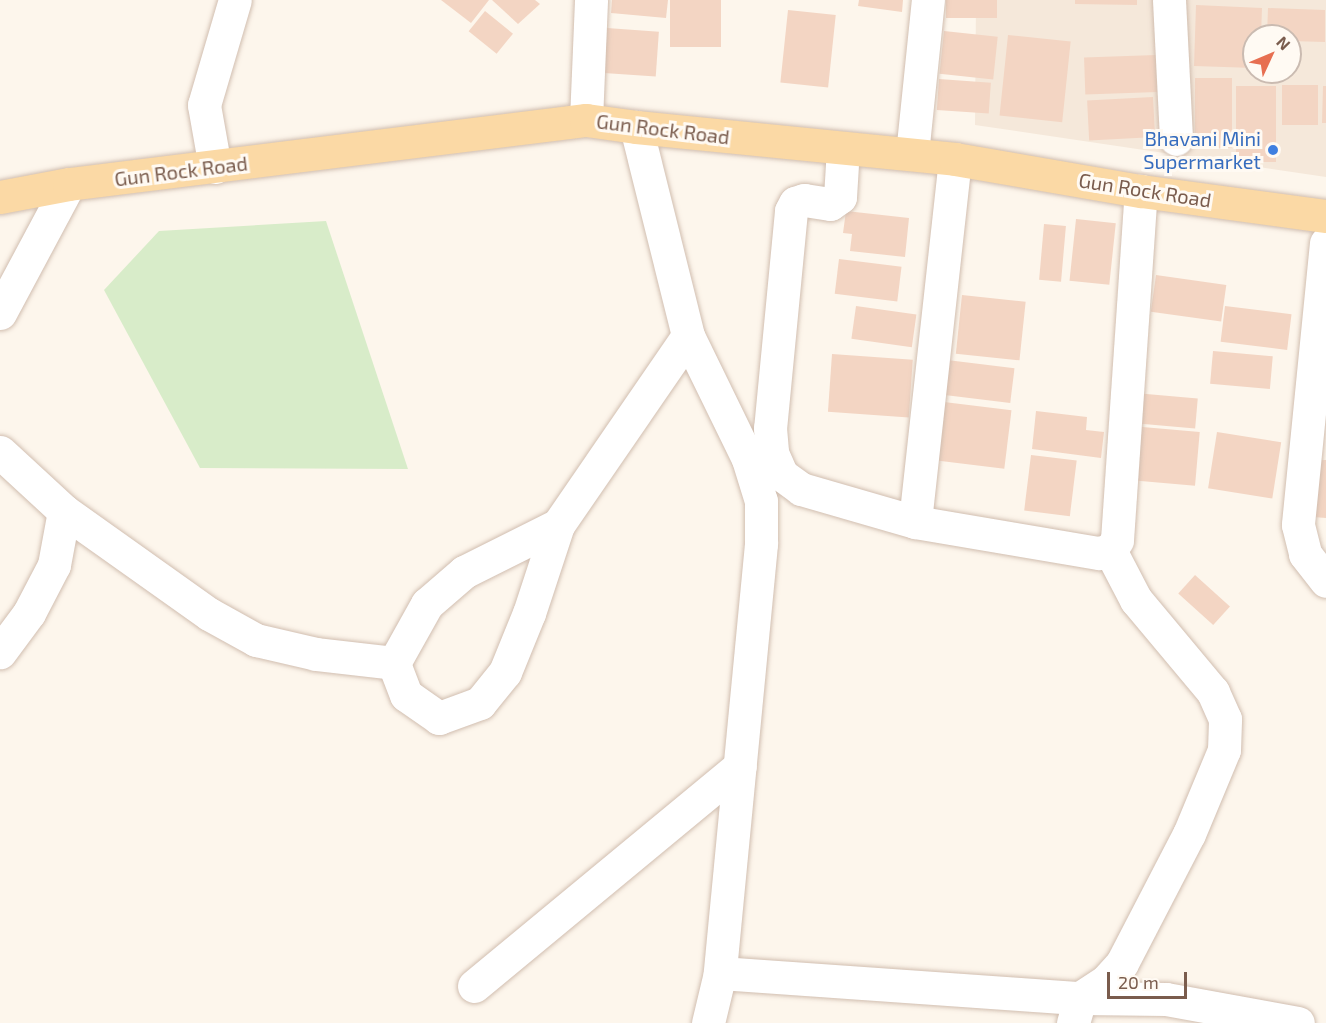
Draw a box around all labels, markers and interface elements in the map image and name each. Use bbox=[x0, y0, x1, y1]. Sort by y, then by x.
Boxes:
north arrow bbox=[1242, 24, 1302, 84]
text: N bbox=[1273, 32, 1295, 53]
street label: Gun Rock Road bbox=[595, 109, 731, 149]
place label: Bhavani Mini Supermarket bbox=[1143, 126, 1261, 173]
marker: Bhavani Mini Supermarket bbox=[1266, 143, 1280, 157]
street label: Gun Rock Road bbox=[113, 151, 249, 191]
street label: Gun Rock Road bbox=[1077, 168, 1213, 212]
scale bar bbox=[1110, 960, 1190, 998]
text: 20 m bbox=[1118, 971, 1159, 993]

